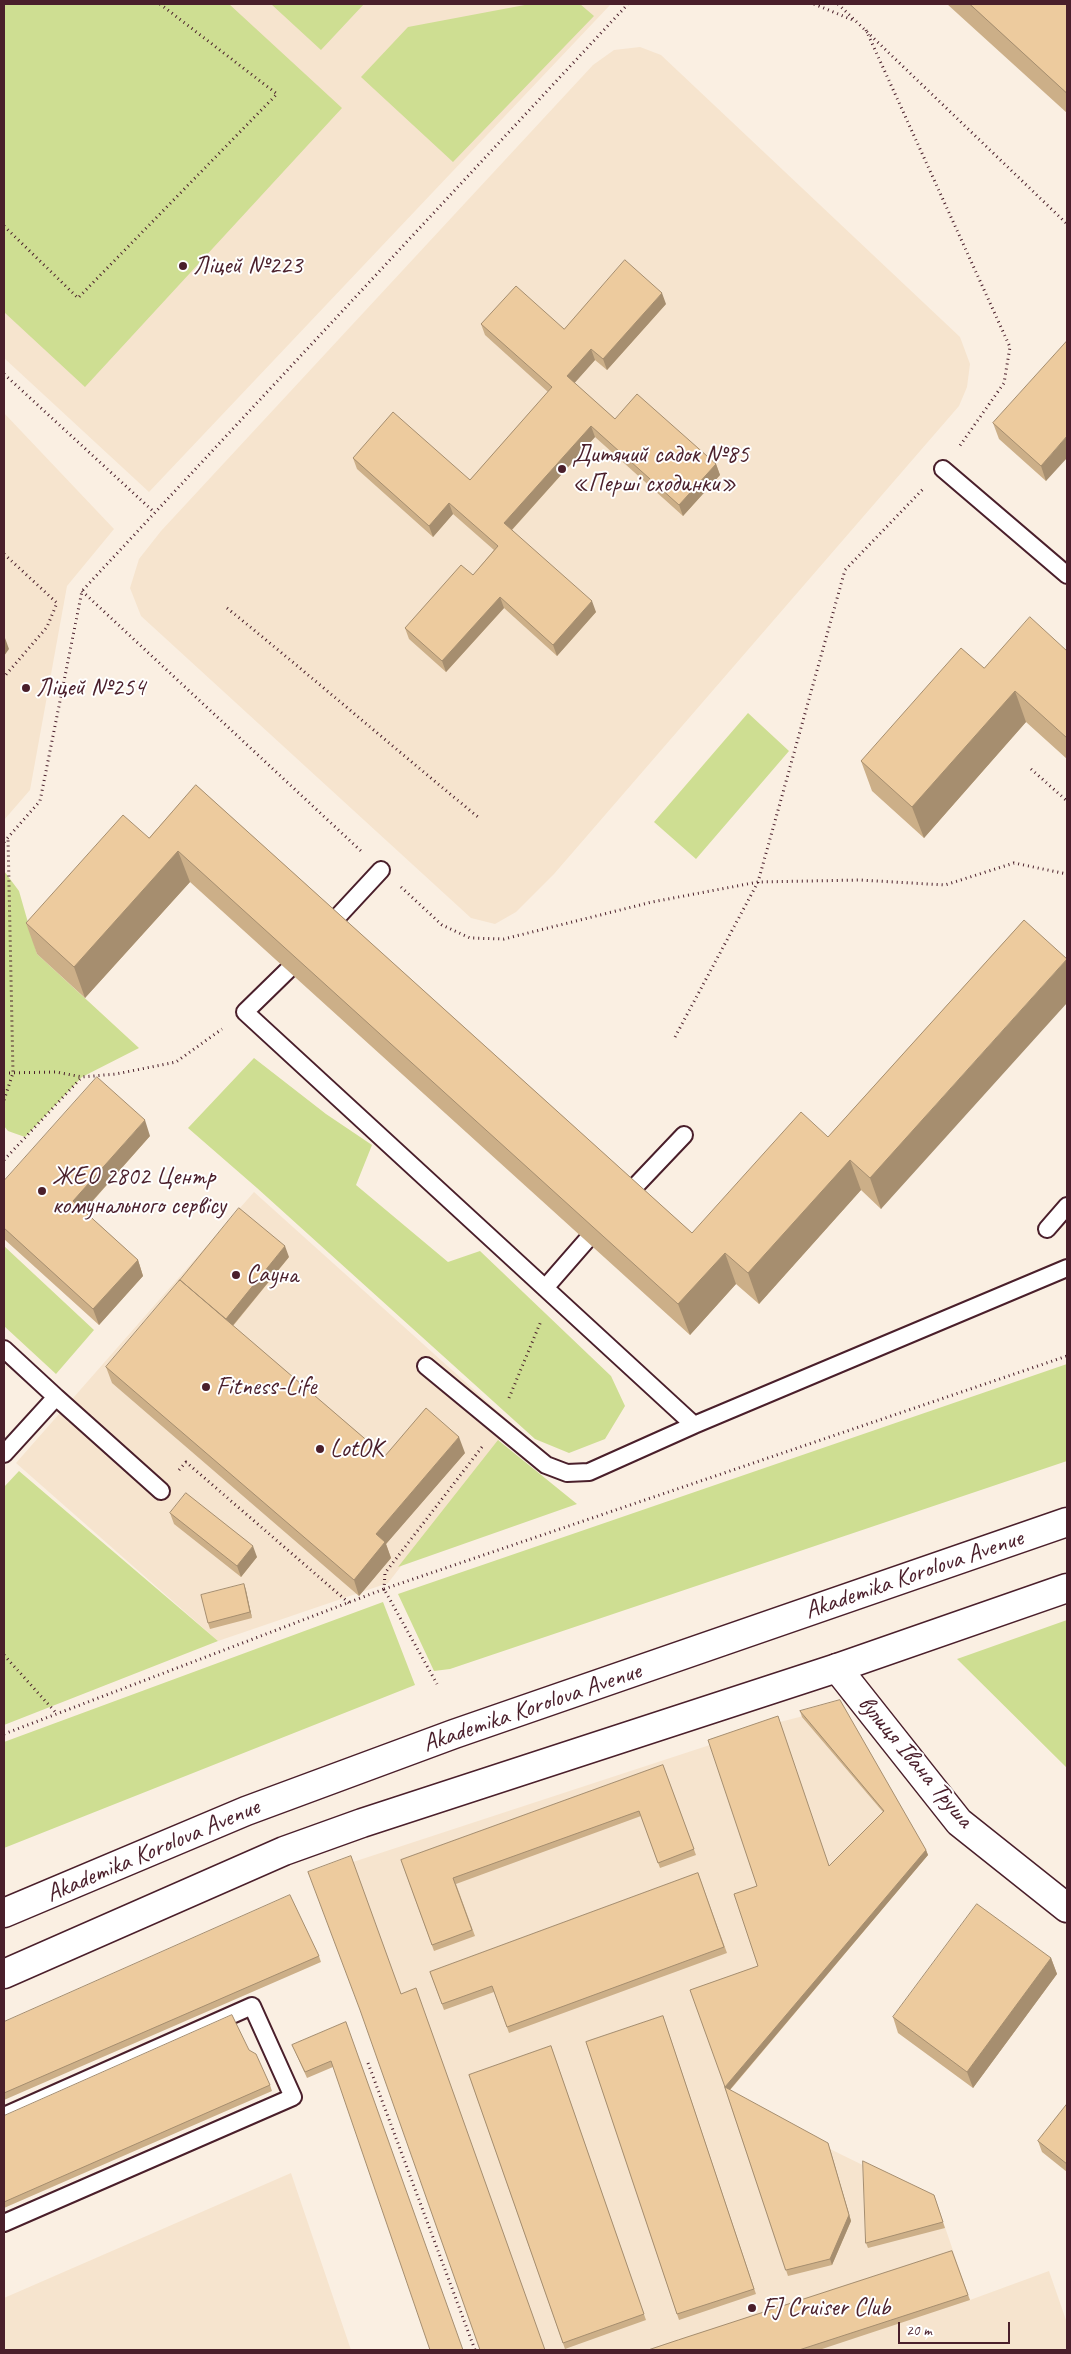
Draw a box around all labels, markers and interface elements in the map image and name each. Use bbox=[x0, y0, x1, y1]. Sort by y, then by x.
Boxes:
place label: Ліцей №223 bbox=[193, 251, 302, 281]
marker: Ліцей №223 bbox=[177, 260, 189, 272]
place label: Дитячий садок №85 «Перші сходинки» bbox=[572, 440, 749, 499]
marker: Дитячий садок №85 «Перші сходинки» bbox=[556, 463, 568, 475]
place label: Ліцей №254 bbox=[36, 673, 145, 703]
marker: Ліцей №254 bbox=[20, 682, 32, 694]
place label: ЖЕО 2802 Центр комунального сервісу bbox=[52, 1162, 226, 1221]
marker: ЖЕО 2802 Центр комунального сервісу bbox=[36, 1185, 48, 1197]
place label: Сауна bbox=[246, 1260, 298, 1290]
marker: Сауна bbox=[230, 1269, 242, 1281]
place label: Fitness-Life bbox=[216, 1372, 316, 1402]
marker: Fitness-Life bbox=[200, 1381, 212, 1393]
place label: LotOK bbox=[330, 1434, 382, 1464]
marker: LotOK bbox=[314, 1443, 326, 1455]
street label: Akademika Korolova Avenue bbox=[801, 1524, 1027, 1626]
street label: Akademika Korolova Avenue bbox=[419, 1657, 645, 1759]
street label: вулиця Івана Труша bbox=[851, 1690, 979, 1834]
street label: Akademika Korolova Avenue bbox=[42, 1792, 264, 1910]
place label: FJ Cruiser Club bbox=[762, 2293, 890, 2323]
marker: FJ Cruiser Club bbox=[746, 2302, 758, 2314]
scale bar bbox=[901, 2312, 1014, 2344]
text: 20 m bbox=[906, 2321, 932, 2340]

